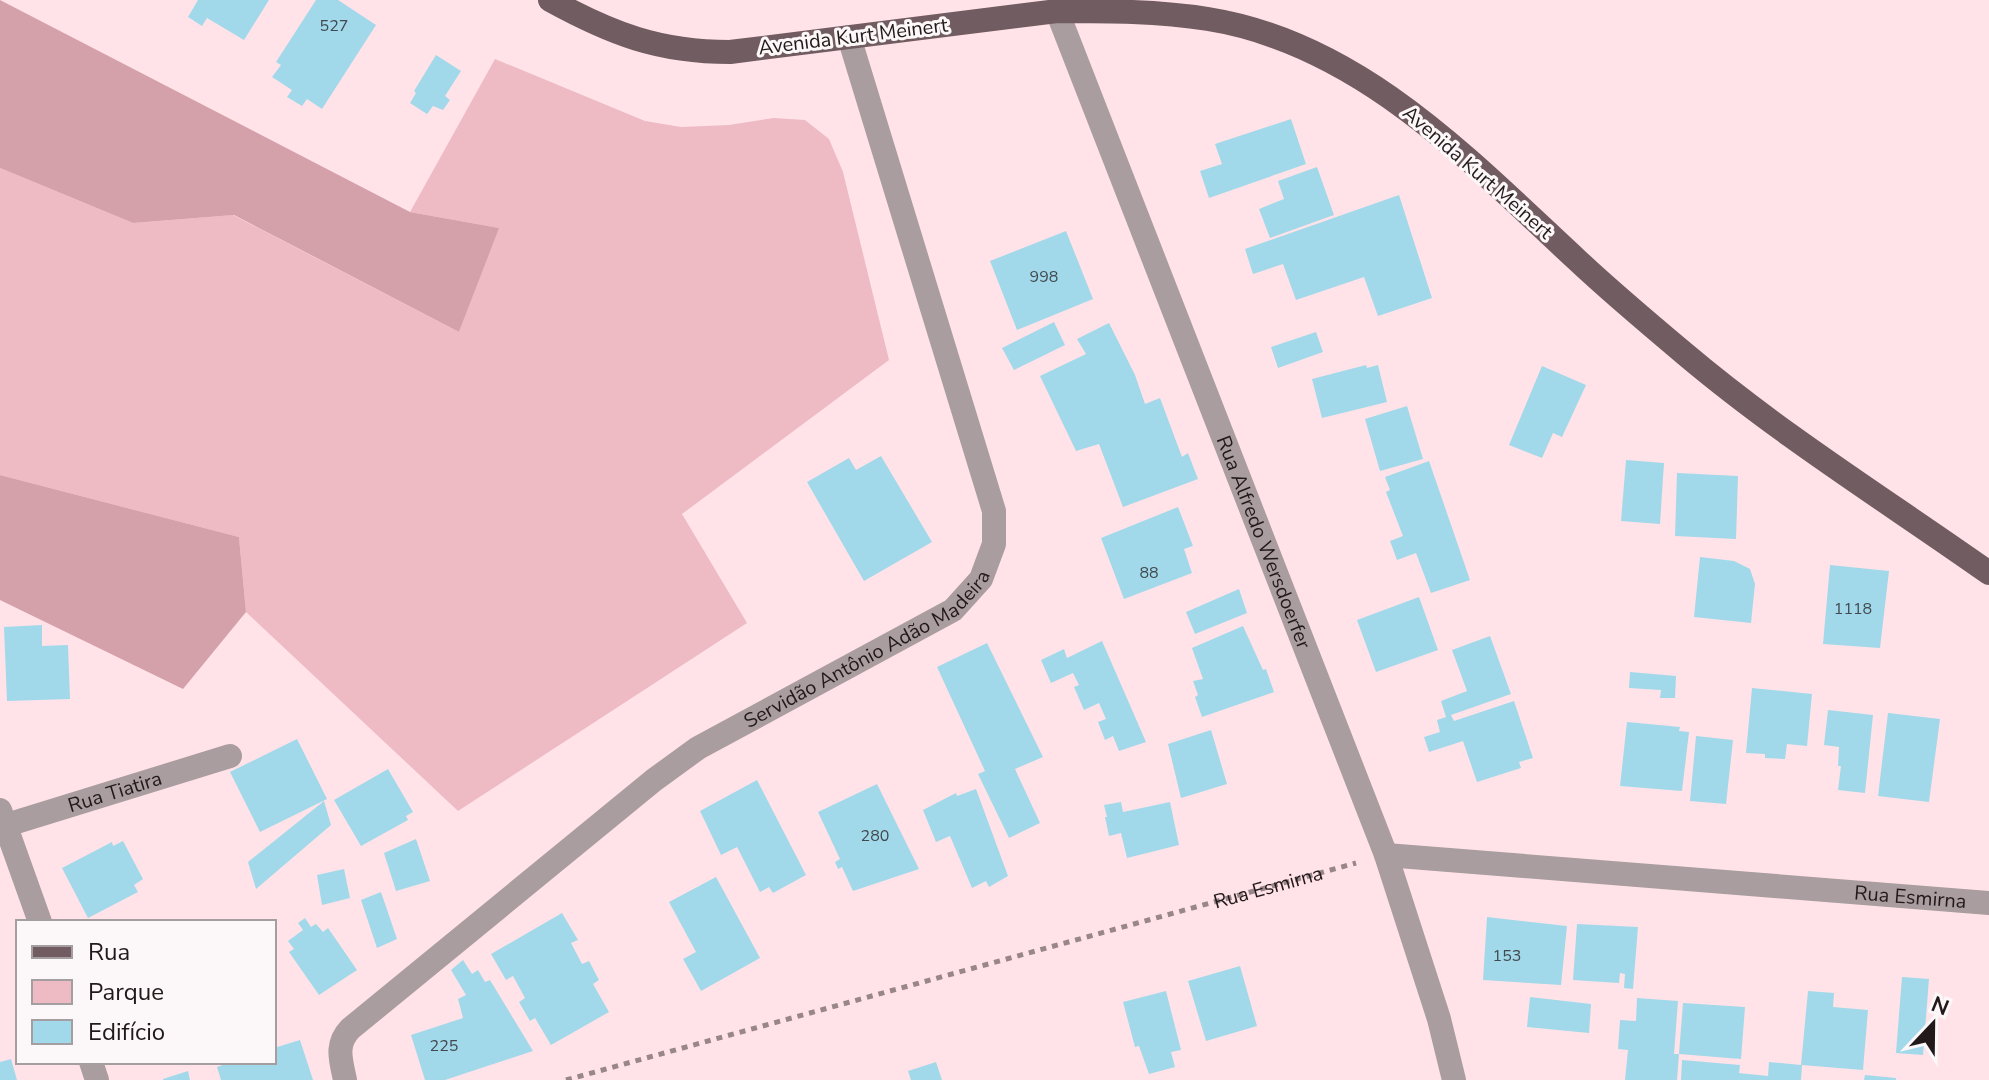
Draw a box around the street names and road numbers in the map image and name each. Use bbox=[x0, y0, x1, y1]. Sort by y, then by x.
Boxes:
street label: Avenida Kurt Meinert bbox=[757, 11, 950, 62]
street label: Avenida Kurt Meinert bbox=[1397, 100, 1559, 246]
street label: Rua Alfredo Wersdoerfer bbox=[1210, 432, 1317, 653]
street label: Servidão Antônio Adão Madeira bbox=[739, 567, 997, 735]
street label: Rua Tiatira bbox=[64, 765, 165, 819]
street label: Rua Esmirna bbox=[1210, 860, 1326, 916]
street label: Rua Esmirna bbox=[1853, 879, 1967, 915]

